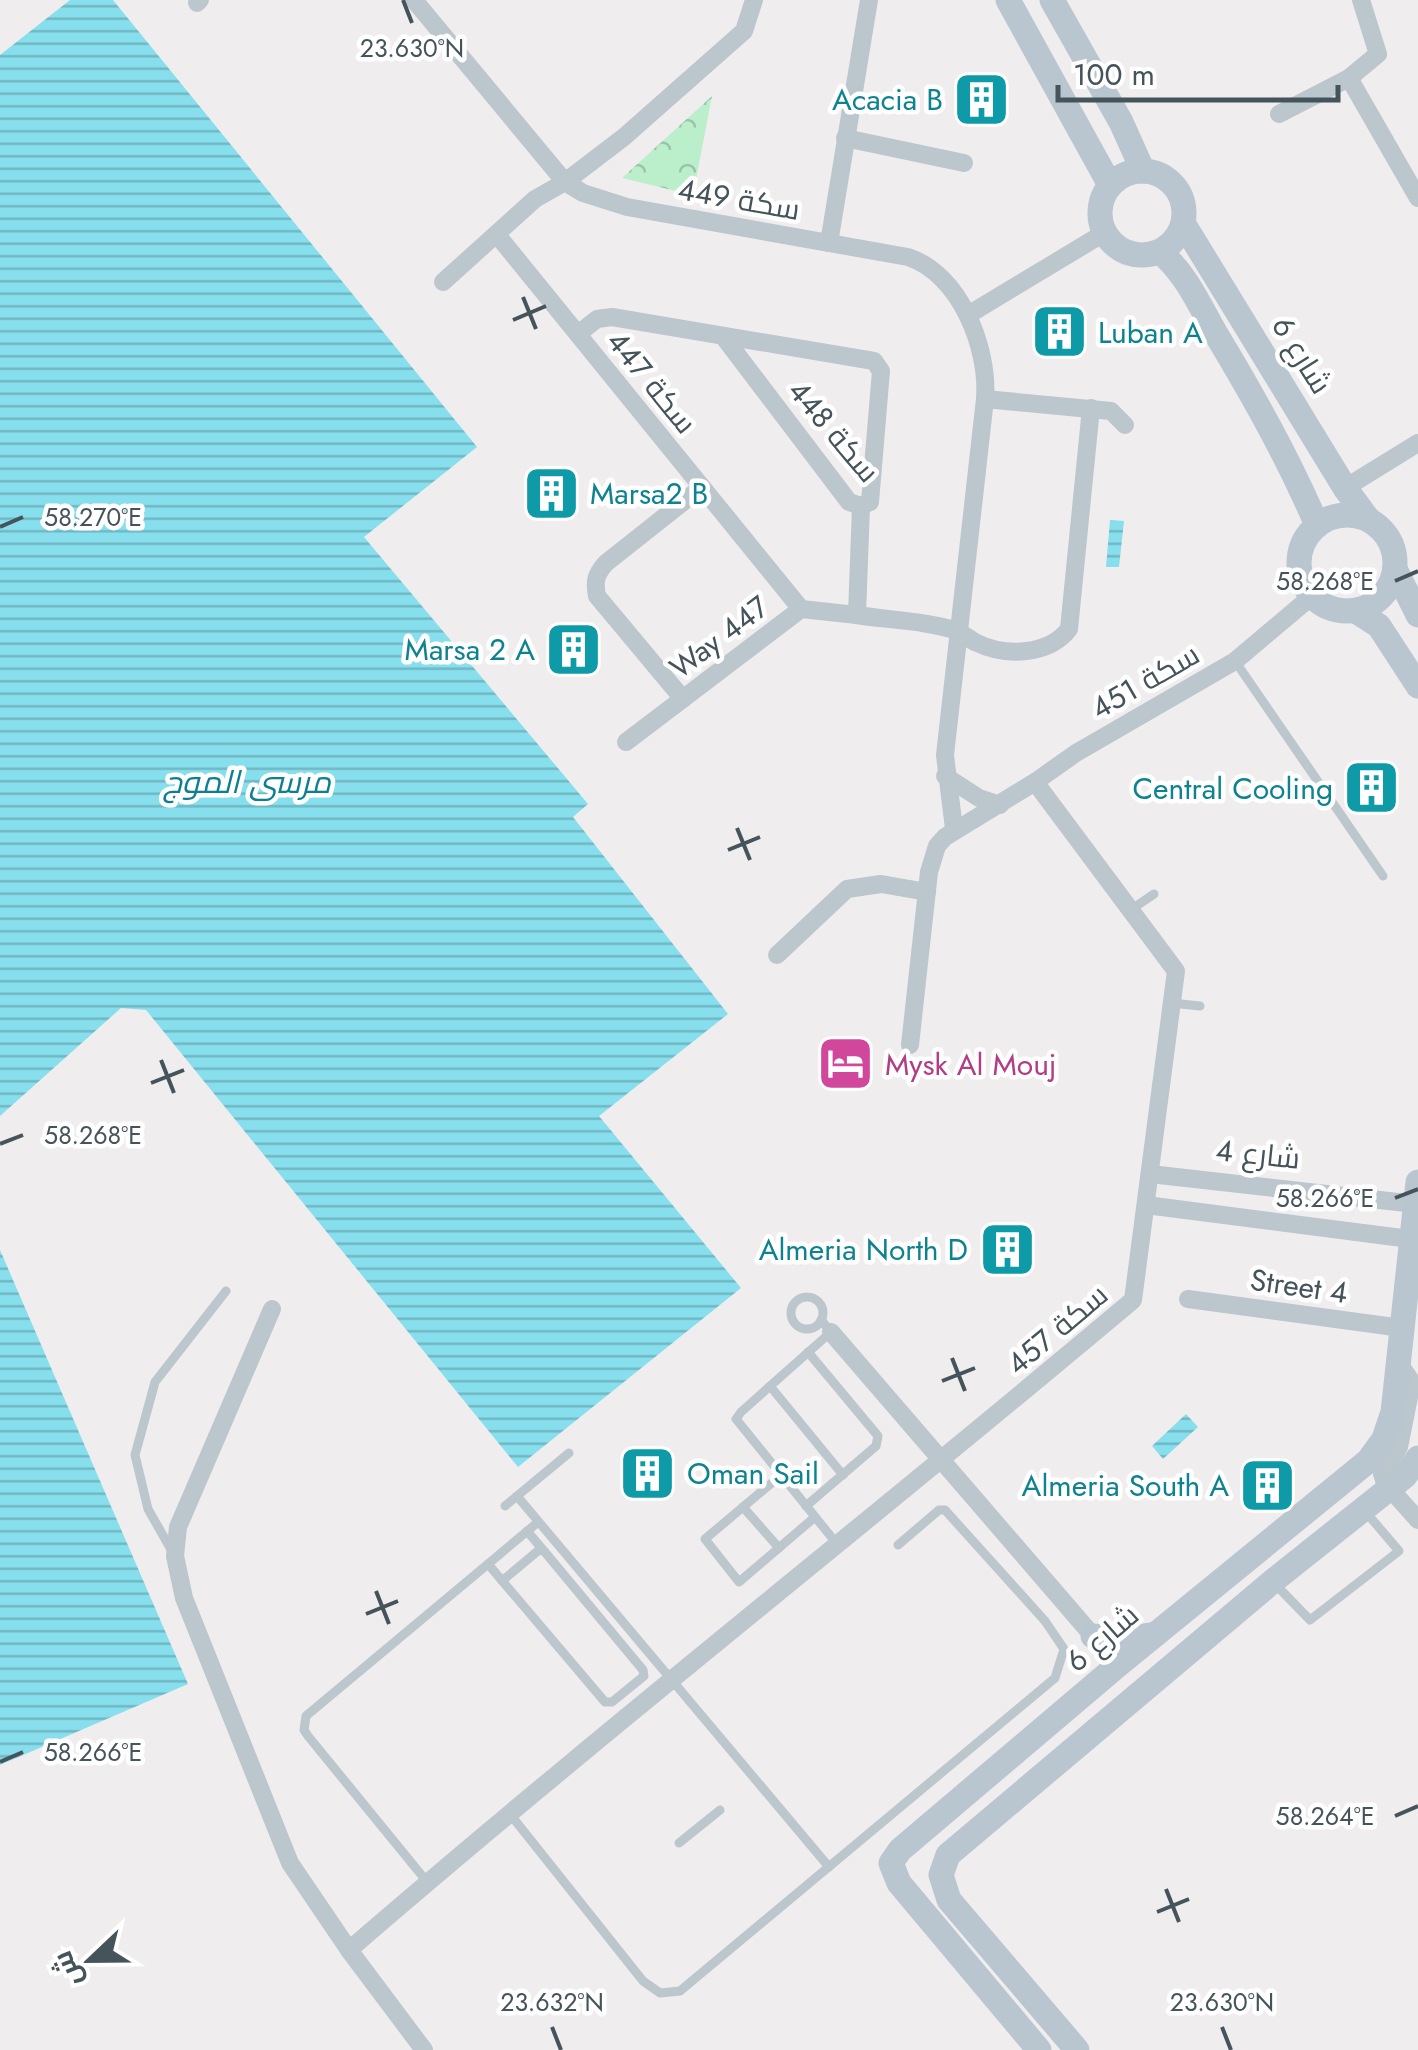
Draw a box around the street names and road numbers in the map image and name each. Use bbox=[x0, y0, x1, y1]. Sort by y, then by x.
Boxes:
street label: سكة 449 bbox=[675, 167, 803, 231]
street label: شارع 6 bbox=[1261, 308, 1343, 402]
street label: سكة 447 bbox=[597, 321, 707, 443]
street label: سكة 448 bbox=[778, 370, 890, 492]
street label: Way 447 bbox=[661, 585, 778, 688]
street label: سكة 451 bbox=[1083, 633, 1207, 729]
street label: شارع 4 bbox=[1214, 1128, 1302, 1180]
street label: Street 4 bbox=[1247, 1258, 1351, 1314]
street label: سكة 457 bbox=[997, 1274, 1117, 1384]
street label: شارع 6 bbox=[1056, 1594, 1148, 1682]

